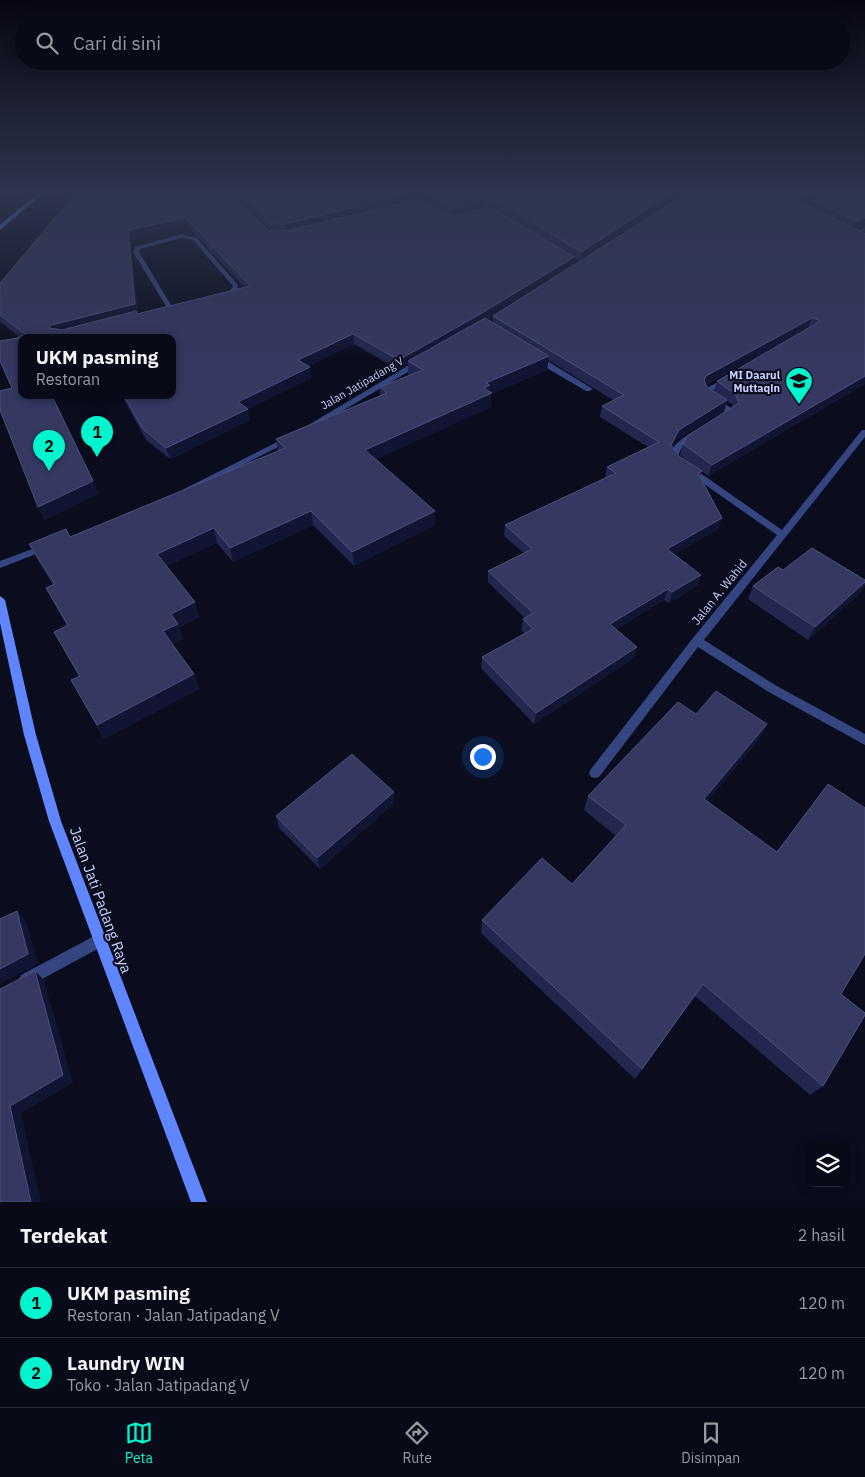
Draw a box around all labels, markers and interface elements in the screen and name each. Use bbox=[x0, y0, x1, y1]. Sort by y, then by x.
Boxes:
search box bbox=[15, 15, 850, 70]
icon: search bbox=[33, 29, 61, 57]
text: Cari di sini bbox=[73, 31, 161, 55]
popup bbox=[18, 334, 176, 399]
text: UKM pasming bbox=[36, 345, 158, 369]
street label: Jalan Jatipadang V bbox=[318, 354, 406, 412]
school or university icon: MI Daarul Muttaqin bbox=[784, 366, 814, 405]
place label: MI Daarul Muttaqin bbox=[729, 368, 781, 395]
text: Restoran bbox=[36, 369, 100, 389]
pin: 1 bbox=[81, 416, 113, 457]
pin: 2 bbox=[33, 430, 65, 471]
street label: Jalan A. Wahid bbox=[688, 556, 750, 628]
your location bbox=[470, 744, 496, 770]
street label: Jalan Jati Padang Raya bbox=[66, 824, 136, 976]
map controls bbox=[805, 1142, 850, 1187]
button: layers bbox=[805, 1142, 850, 1187]
text: Terdekat bbox=[20, 1221, 108, 1249]
text: 2 hasil bbox=[798, 1225, 845, 1245]
text: UKM pasming bbox=[67, 1281, 190, 1305]
text: 1 bbox=[31, 1293, 41, 1313]
text: 120 m bbox=[798, 1293, 845, 1313]
text: Restoran · Jalan Jatipadang V bbox=[67, 1305, 280, 1325]
text: Laundry WIN bbox=[67, 1351, 185, 1375]
text: 2 bbox=[31, 1363, 41, 1383]
text: 120 m bbox=[798, 1363, 845, 1383]
text: Toko · Jalan Jatipadang V bbox=[67, 1375, 249, 1395]
tab: Peta bbox=[125, 1419, 153, 1467]
tab: Rute bbox=[402, 1419, 432, 1467]
tab: Disimpan bbox=[681, 1419, 740, 1467]

